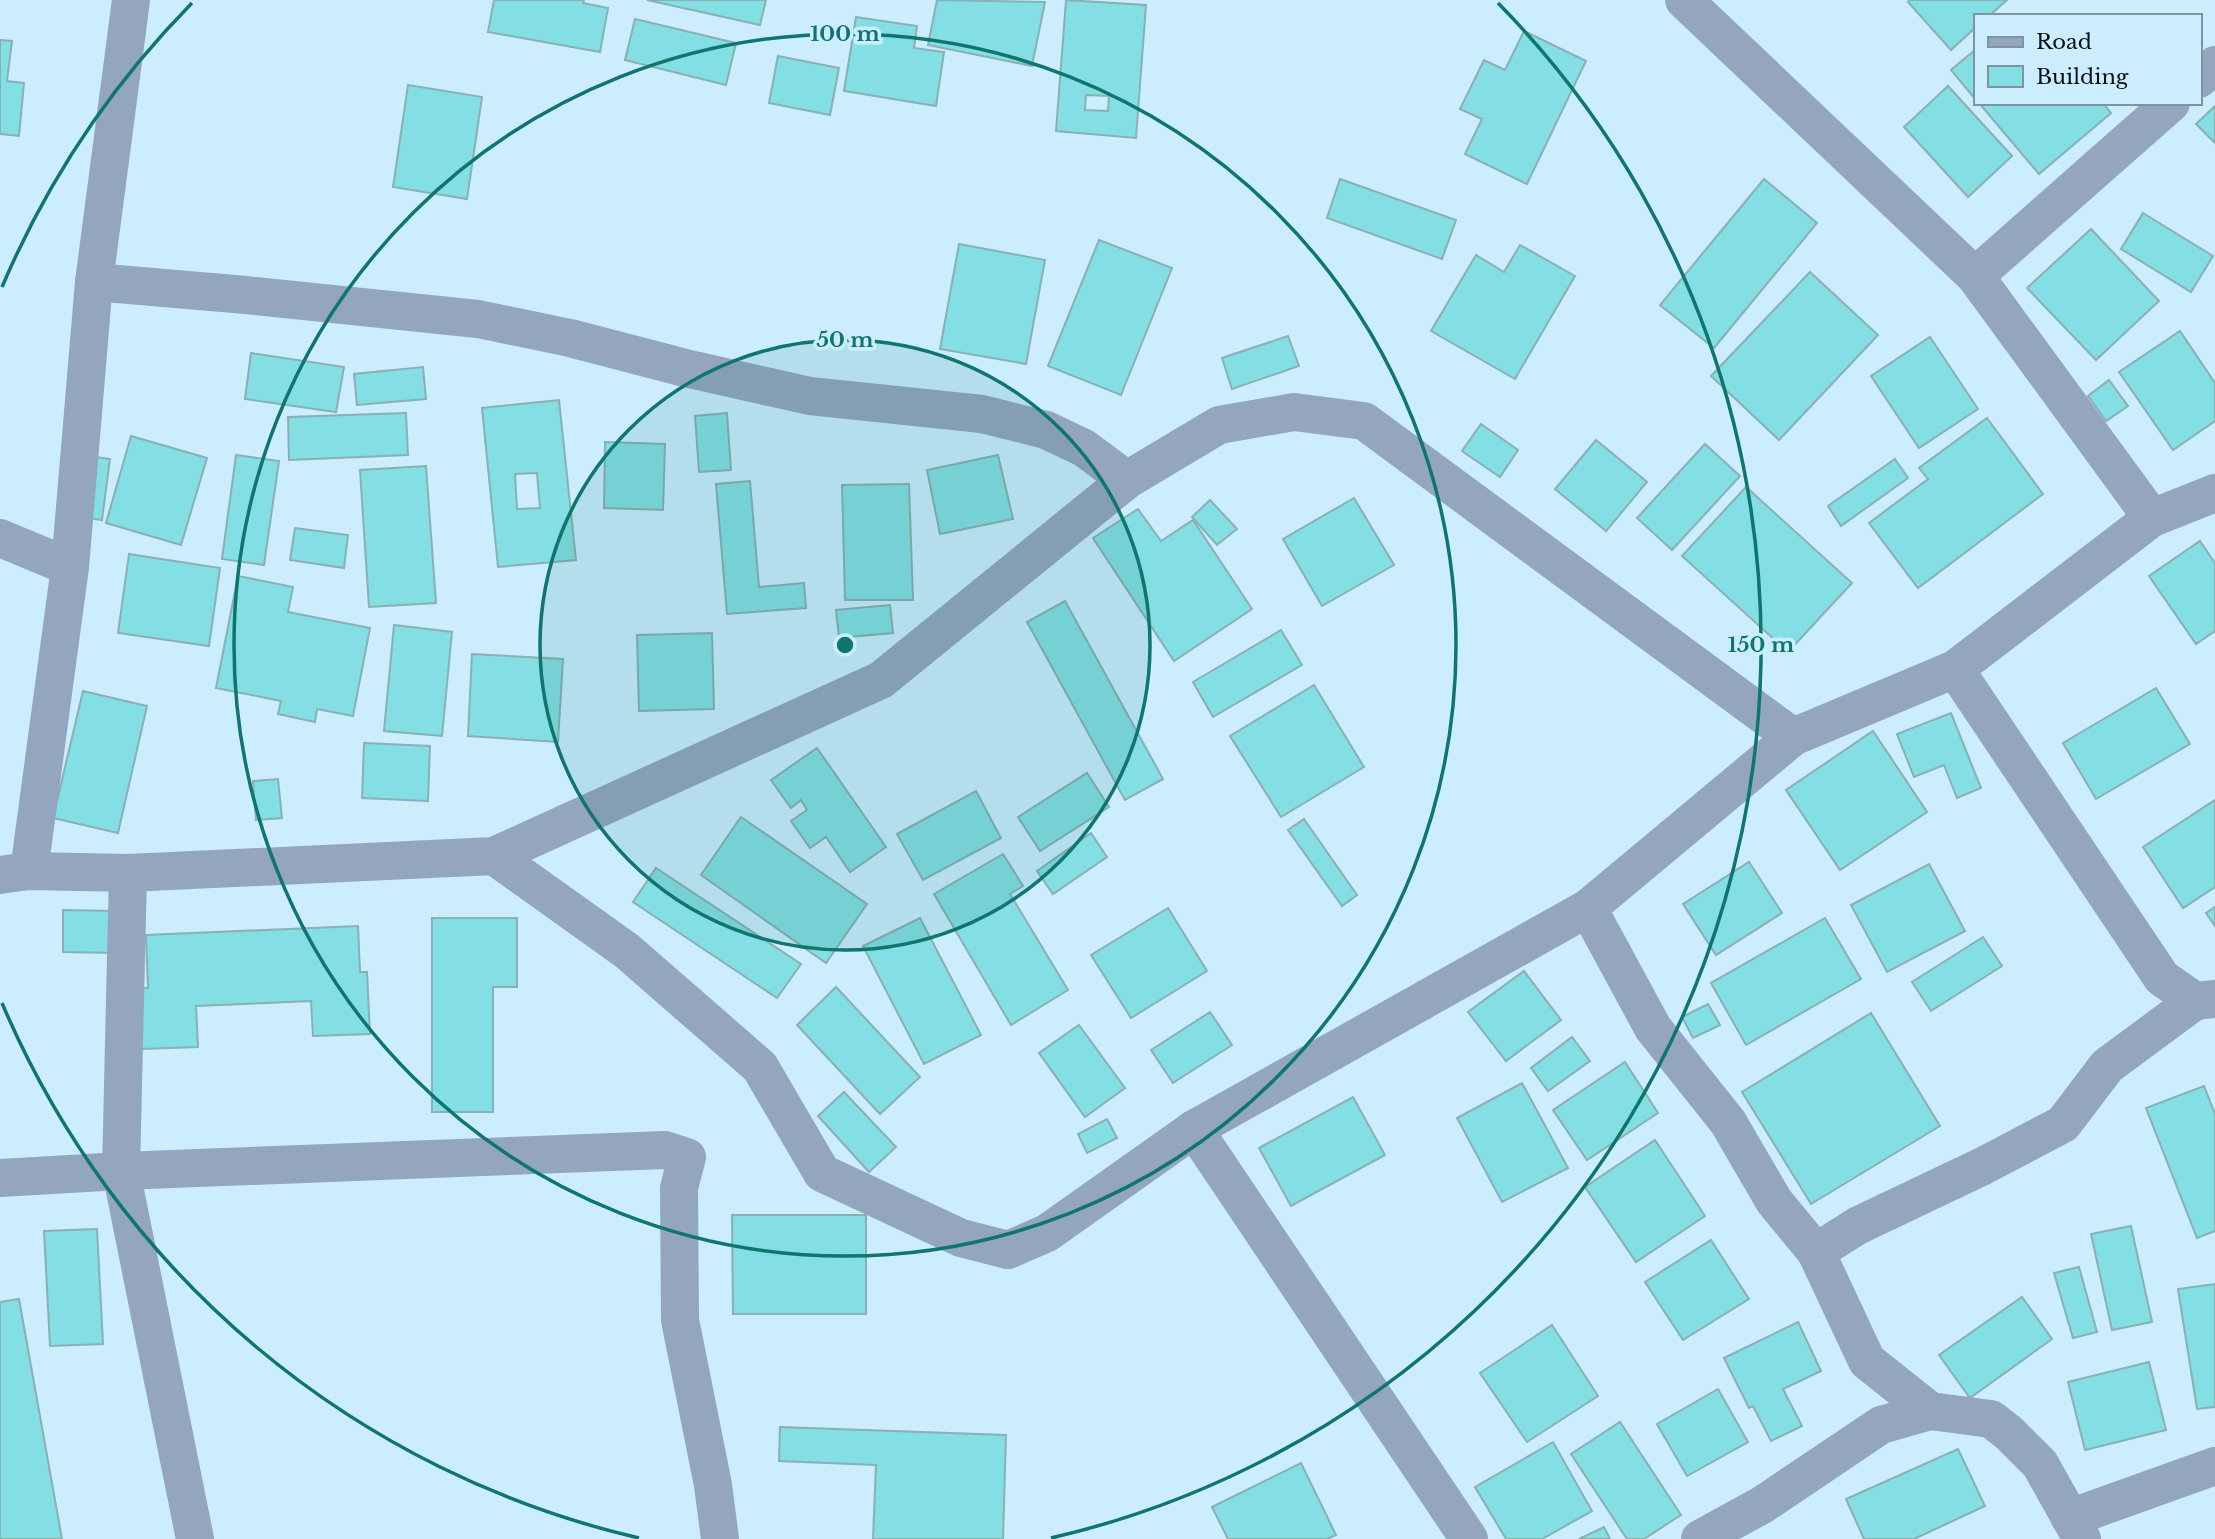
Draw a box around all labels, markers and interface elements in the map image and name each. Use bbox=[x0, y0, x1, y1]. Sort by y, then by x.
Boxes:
legend bbox=[1974, 14, 2201, 105]
text: 100 m bbox=[810, 21, 880, 47]
text: Road bbox=[2036, 29, 2092, 55]
text: Building bbox=[2036, 64, 2129, 90]
text: 50 m bbox=[816, 327, 874, 353]
text: 150 m bbox=[1728, 632, 1794, 658]
centre of rings bbox=[833, 633, 857, 657]

